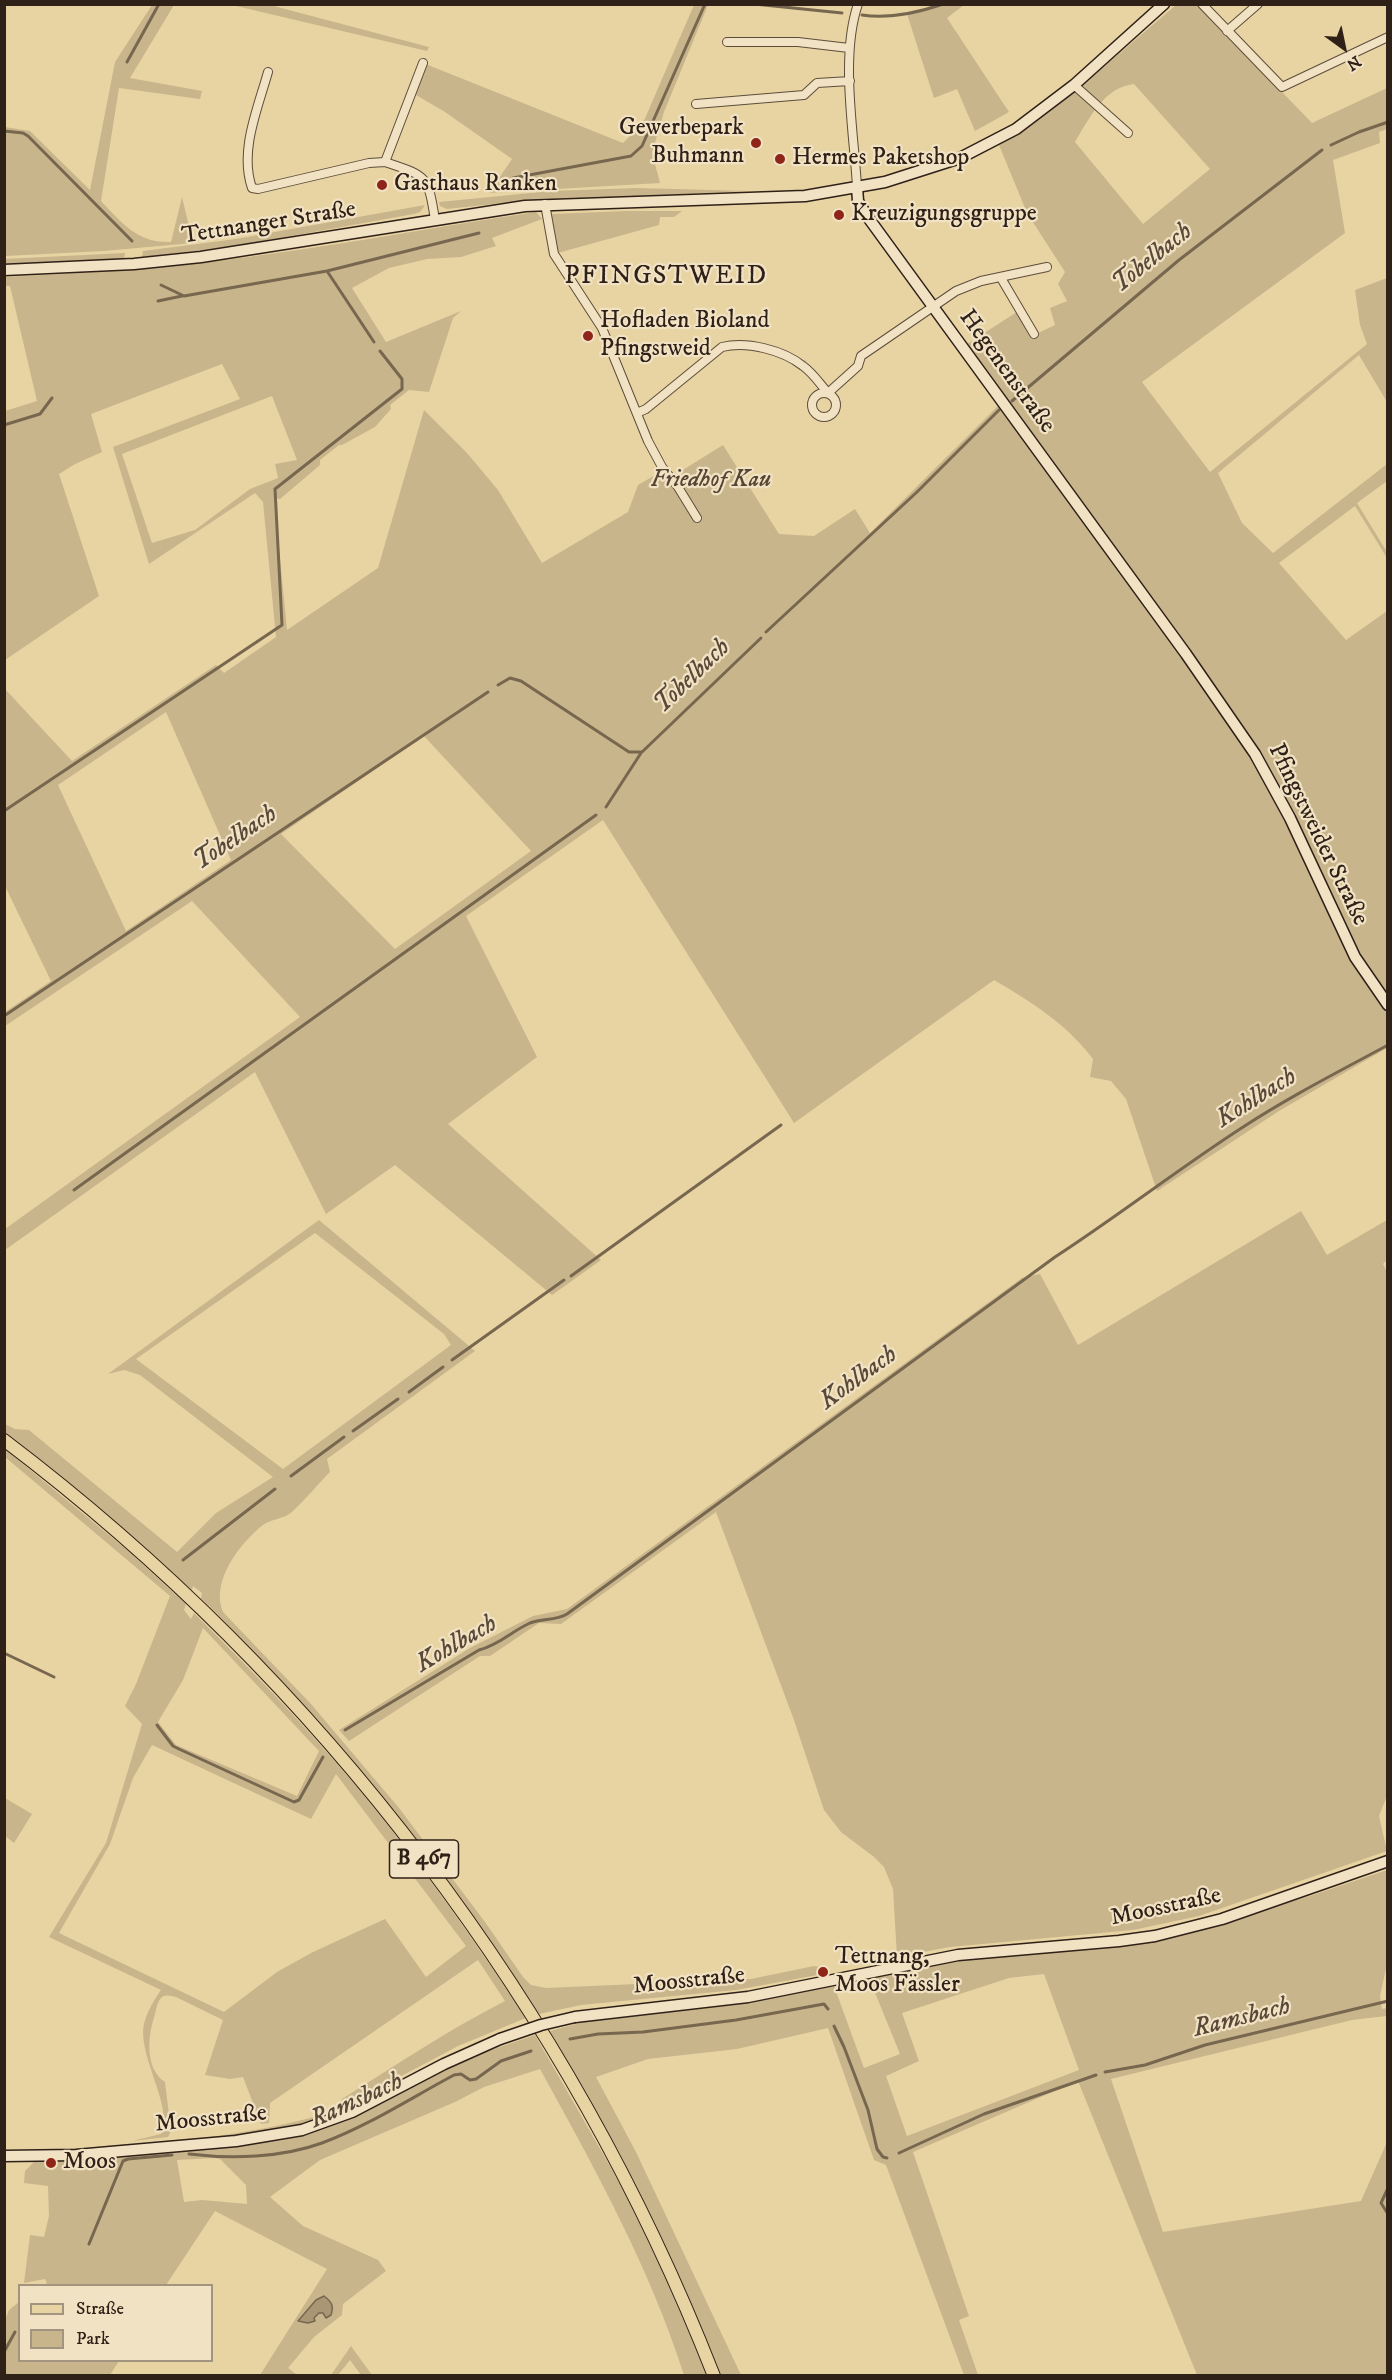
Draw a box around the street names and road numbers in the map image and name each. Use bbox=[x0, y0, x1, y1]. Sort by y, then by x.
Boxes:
street label: Tettnanger Straße bbox=[180, 196, 358, 252]
street label: Hegenenstraße bbox=[952, 305, 1060, 439]
street label: Pfingstweider Straße bbox=[1261, 739, 1373, 931]
road number: B 467 bbox=[390, 1840, 458, 1878]
street label: Moosstraße bbox=[1108, 1882, 1224, 1934]
street label: Moosstraße bbox=[632, 1962, 746, 2002]
street label: Moosstraße bbox=[154, 2100, 268, 2140]

